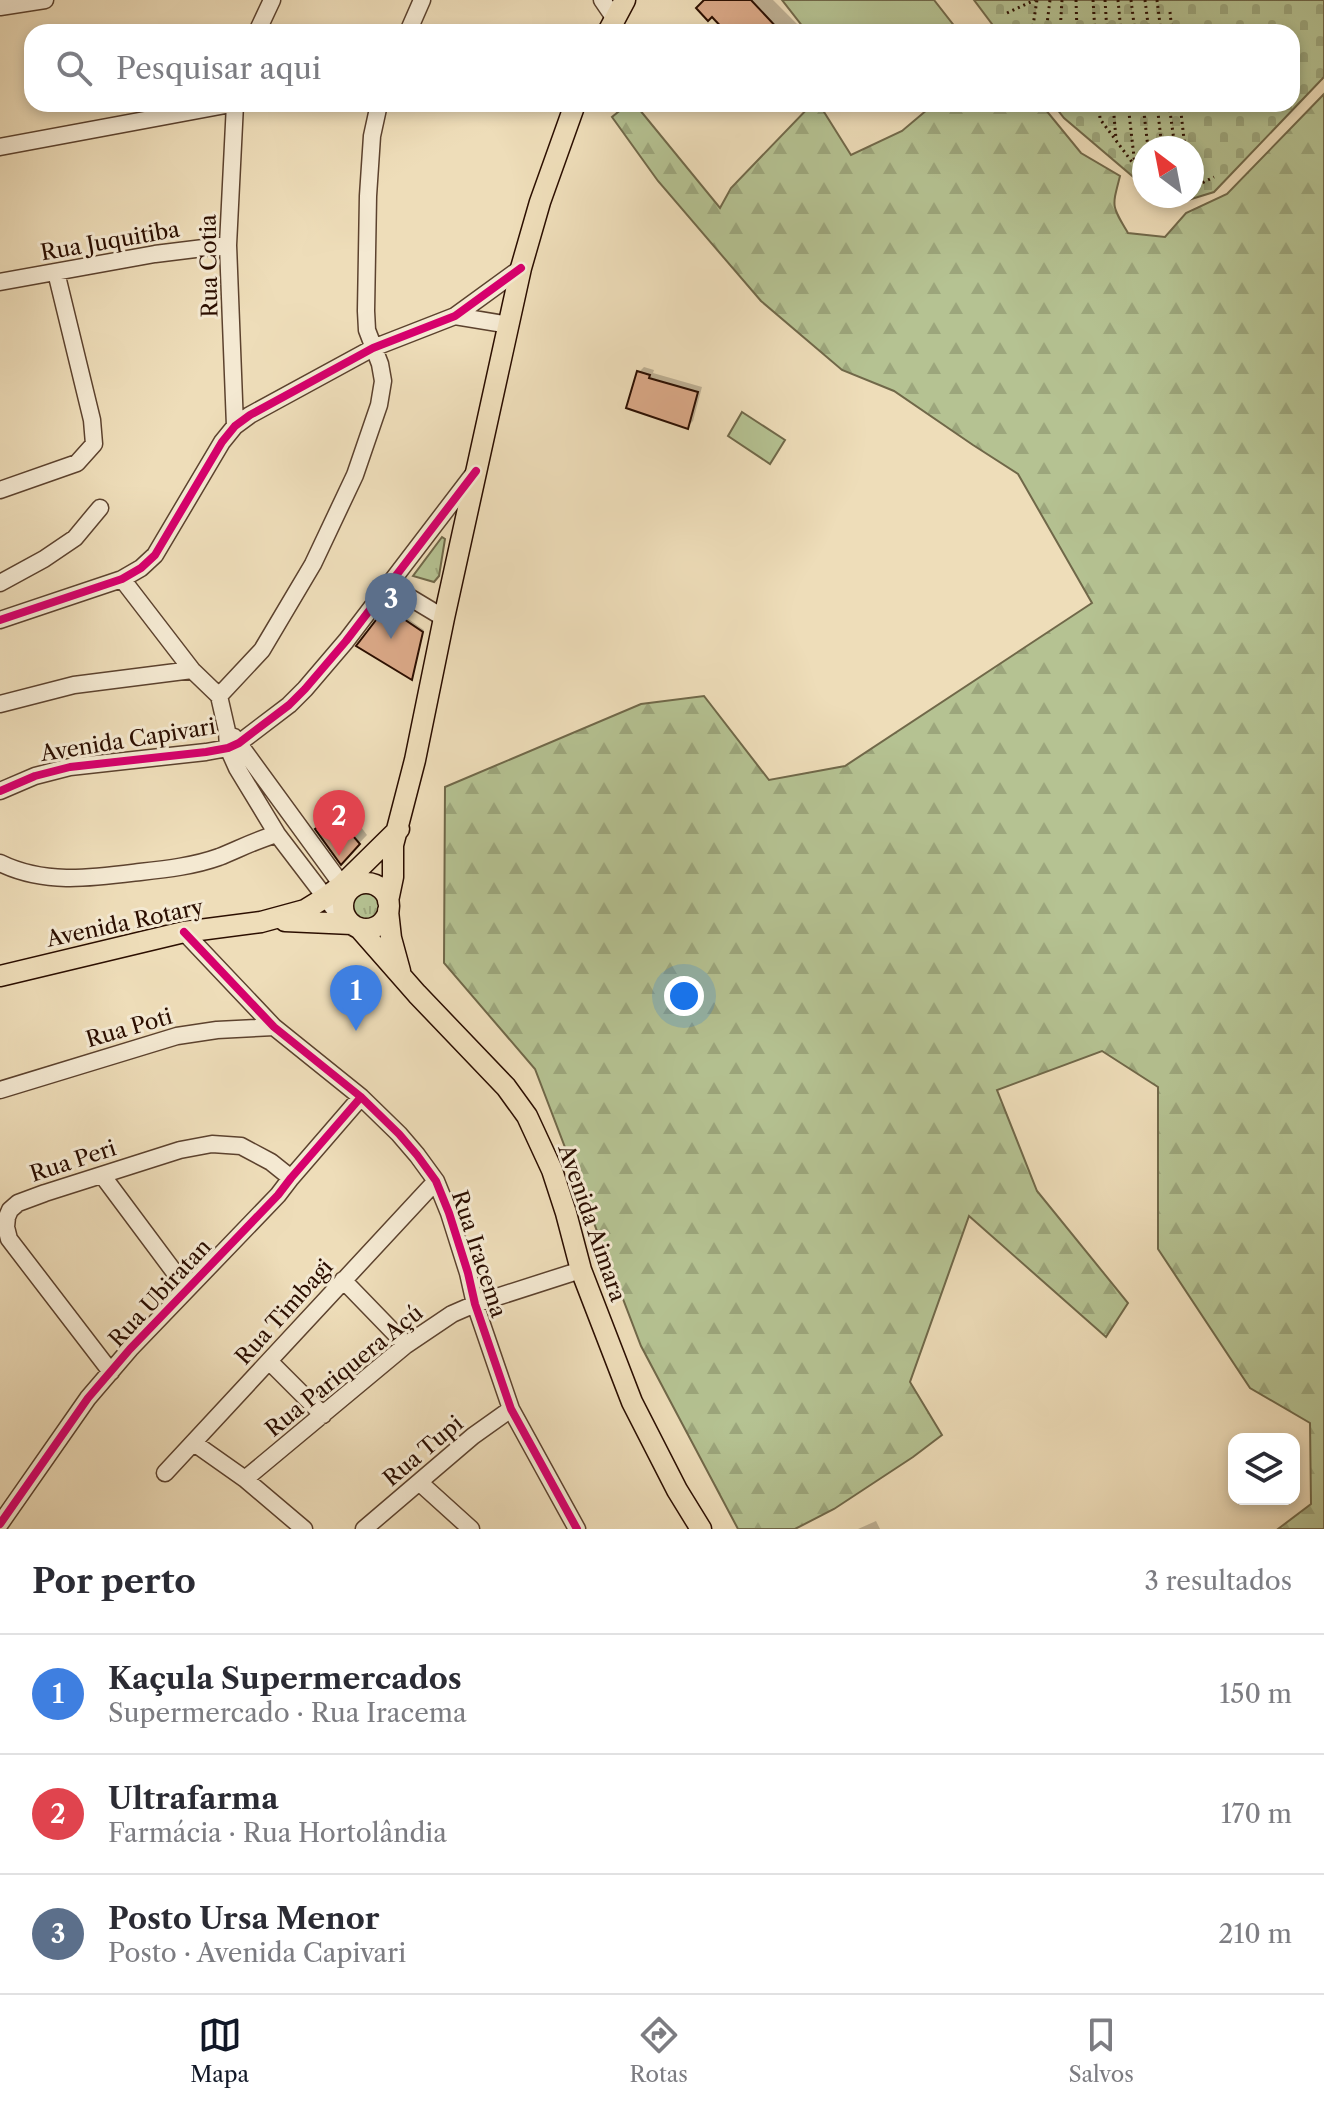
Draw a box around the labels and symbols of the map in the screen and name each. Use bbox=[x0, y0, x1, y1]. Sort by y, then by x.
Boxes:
north arrow bbox=[1132, 136, 1204, 208]
street label: Rua Cotia bbox=[195, 214, 223, 318]
street label: Rua Juquitiba bbox=[38, 215, 182, 267]
pin: 3 bbox=[365, 573, 417, 639]
street label: Avenida Capivari bbox=[37, 713, 218, 767]
pin: 2 bbox=[313, 790, 365, 856]
street label: Avenida Rotary bbox=[43, 893, 207, 953]
pin: 1 bbox=[330, 965, 382, 1031]
your location bbox=[664, 976, 704, 1016]
street label: Rua Poti bbox=[83, 1003, 176, 1053]
street label: Rua Peri bbox=[26, 1134, 120, 1188]
street label: Avenida Aimara bbox=[552, 1140, 632, 1306]
street label: Rua Iracema bbox=[446, 1187, 512, 1321]
street label: Rua Ubiratan bbox=[103, 1233, 217, 1353]
street label: Rua Timbagi bbox=[230, 1253, 339, 1370]
street label: Rua Pariquera Açú bbox=[260, 1299, 428, 1443]
street label: Rua Tupi bbox=[378, 1410, 469, 1492]

